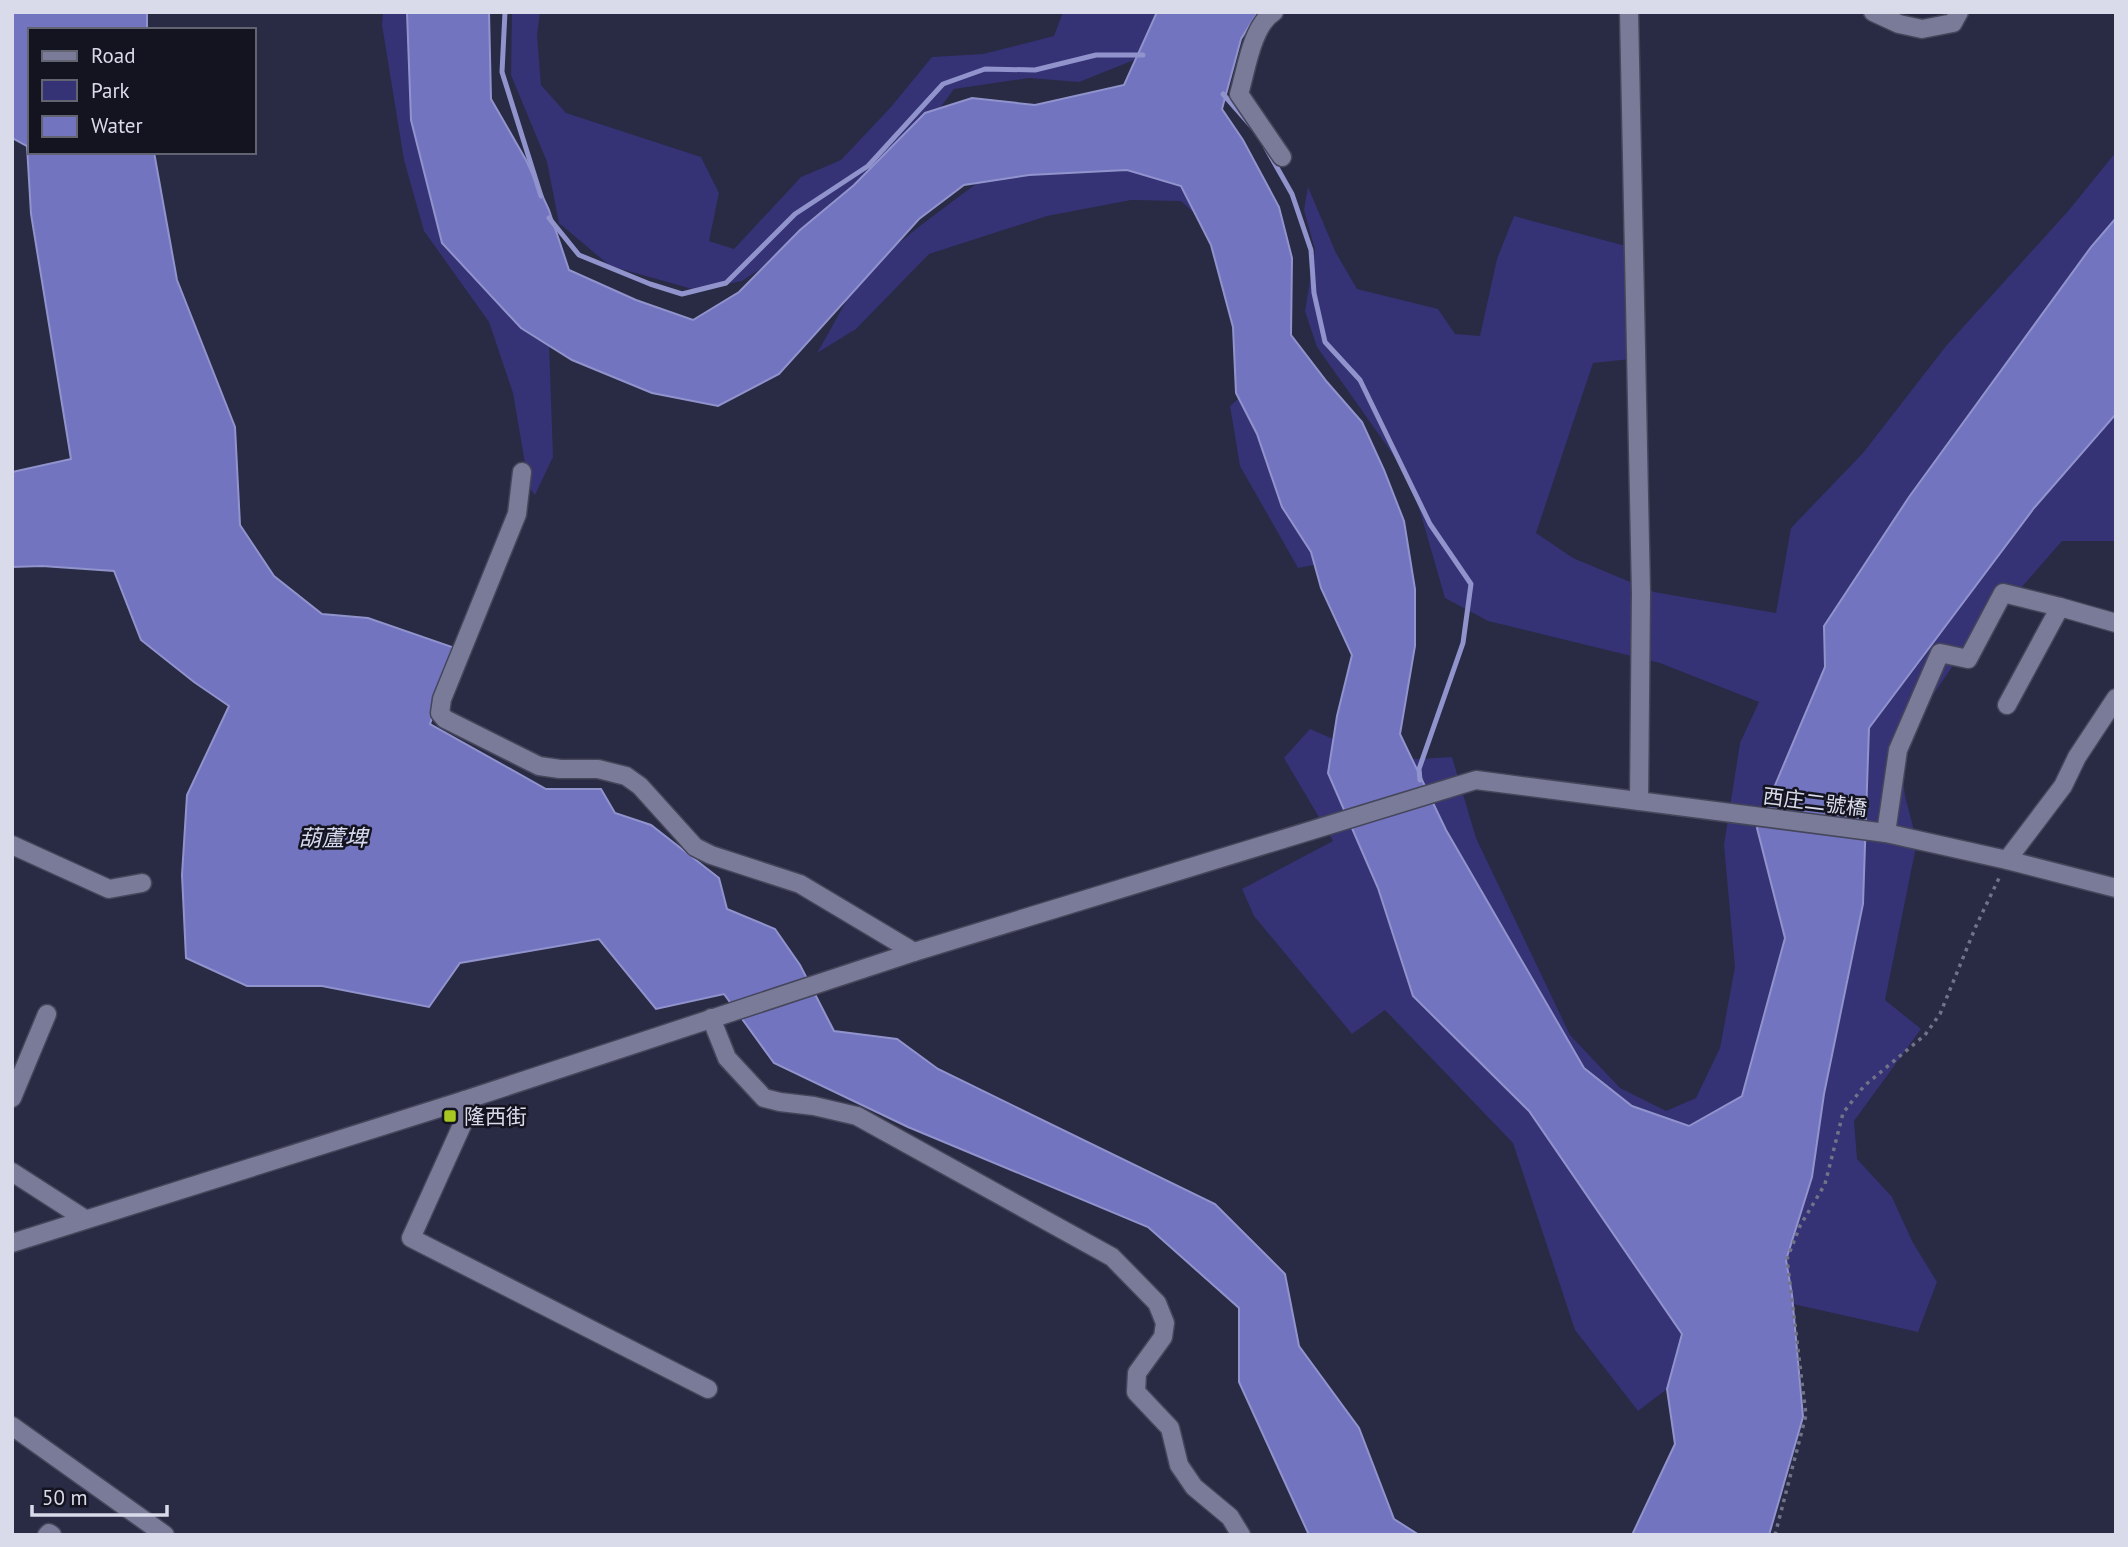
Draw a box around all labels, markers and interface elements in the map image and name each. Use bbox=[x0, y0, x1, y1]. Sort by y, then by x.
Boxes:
legend bbox=[28, 28, 256, 154]
text: Road bbox=[91, 42, 135, 69]
text: Park bbox=[91, 77, 130, 104]
text: Water bbox=[91, 112, 143, 139]
street label: 西庄二號橋 bbox=[1761, 782, 1869, 822]
water label: 葫蘆埤 bbox=[299, 823, 371, 852]
place label: 隆西街 bbox=[464, 1103, 527, 1130]
marker: 隆西街 bbox=[442, 1108, 458, 1124]
scale bar bbox=[32, 1474, 166, 1518]
text: 50 m bbox=[42, 1484, 88, 1511]

